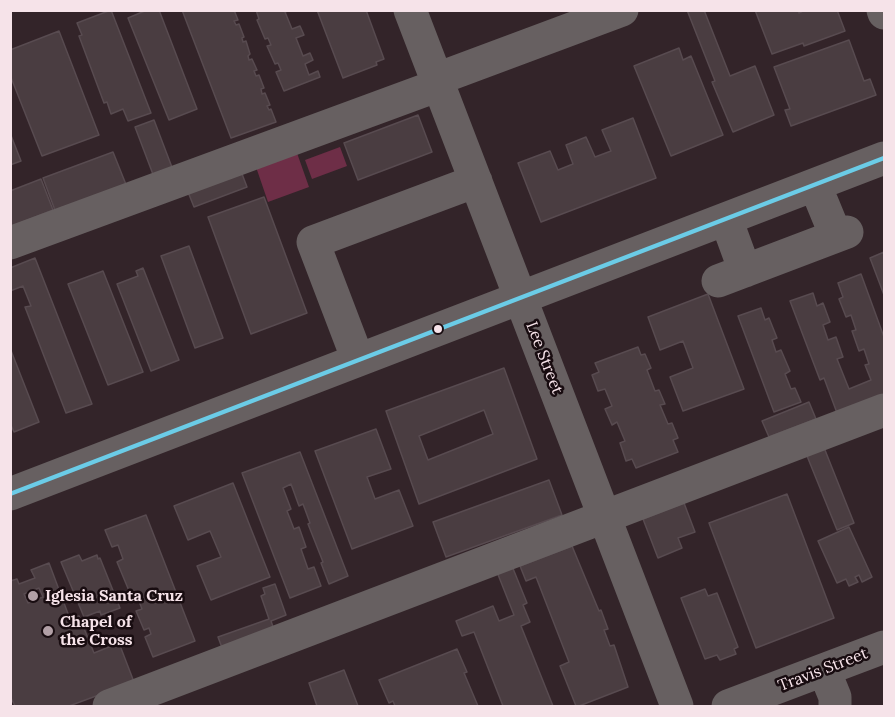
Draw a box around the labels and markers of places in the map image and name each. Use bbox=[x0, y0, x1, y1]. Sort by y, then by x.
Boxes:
unlabelled marker bbox=[432, 323, 444, 335]
place label: Iglesia Santa Cruz bbox=[45, 586, 183, 606]
marker: Iglesia Santa Cruz bbox=[26, 589, 40, 603]
place label: Chapel of the Cross bbox=[60, 612, 132, 650]
marker: Chapel of the Cross bbox=[41, 624, 55, 638]

